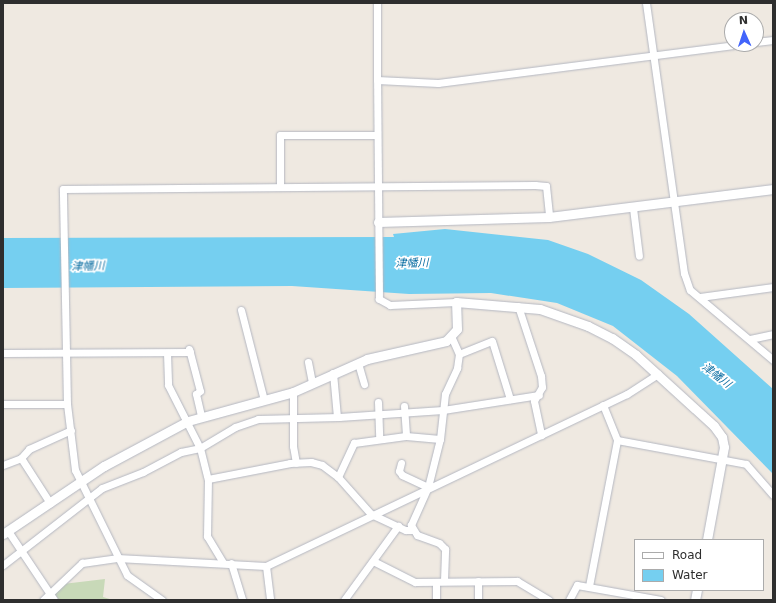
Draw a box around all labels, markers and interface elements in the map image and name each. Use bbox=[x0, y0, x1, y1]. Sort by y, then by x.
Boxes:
north arrow bbox=[724, 12, 764, 52]
text: N bbox=[738, 14, 748, 27]
water label: 津幡川 bbox=[395, 257, 429, 271]
water label: 津幡川 bbox=[71, 260, 105, 274]
water label: 津幡川 bbox=[699, 361, 733, 391]
legend bbox=[634, 539, 764, 591]
text: Road bbox=[672, 548, 702, 562]
text: Water bbox=[672, 568, 707, 582]

